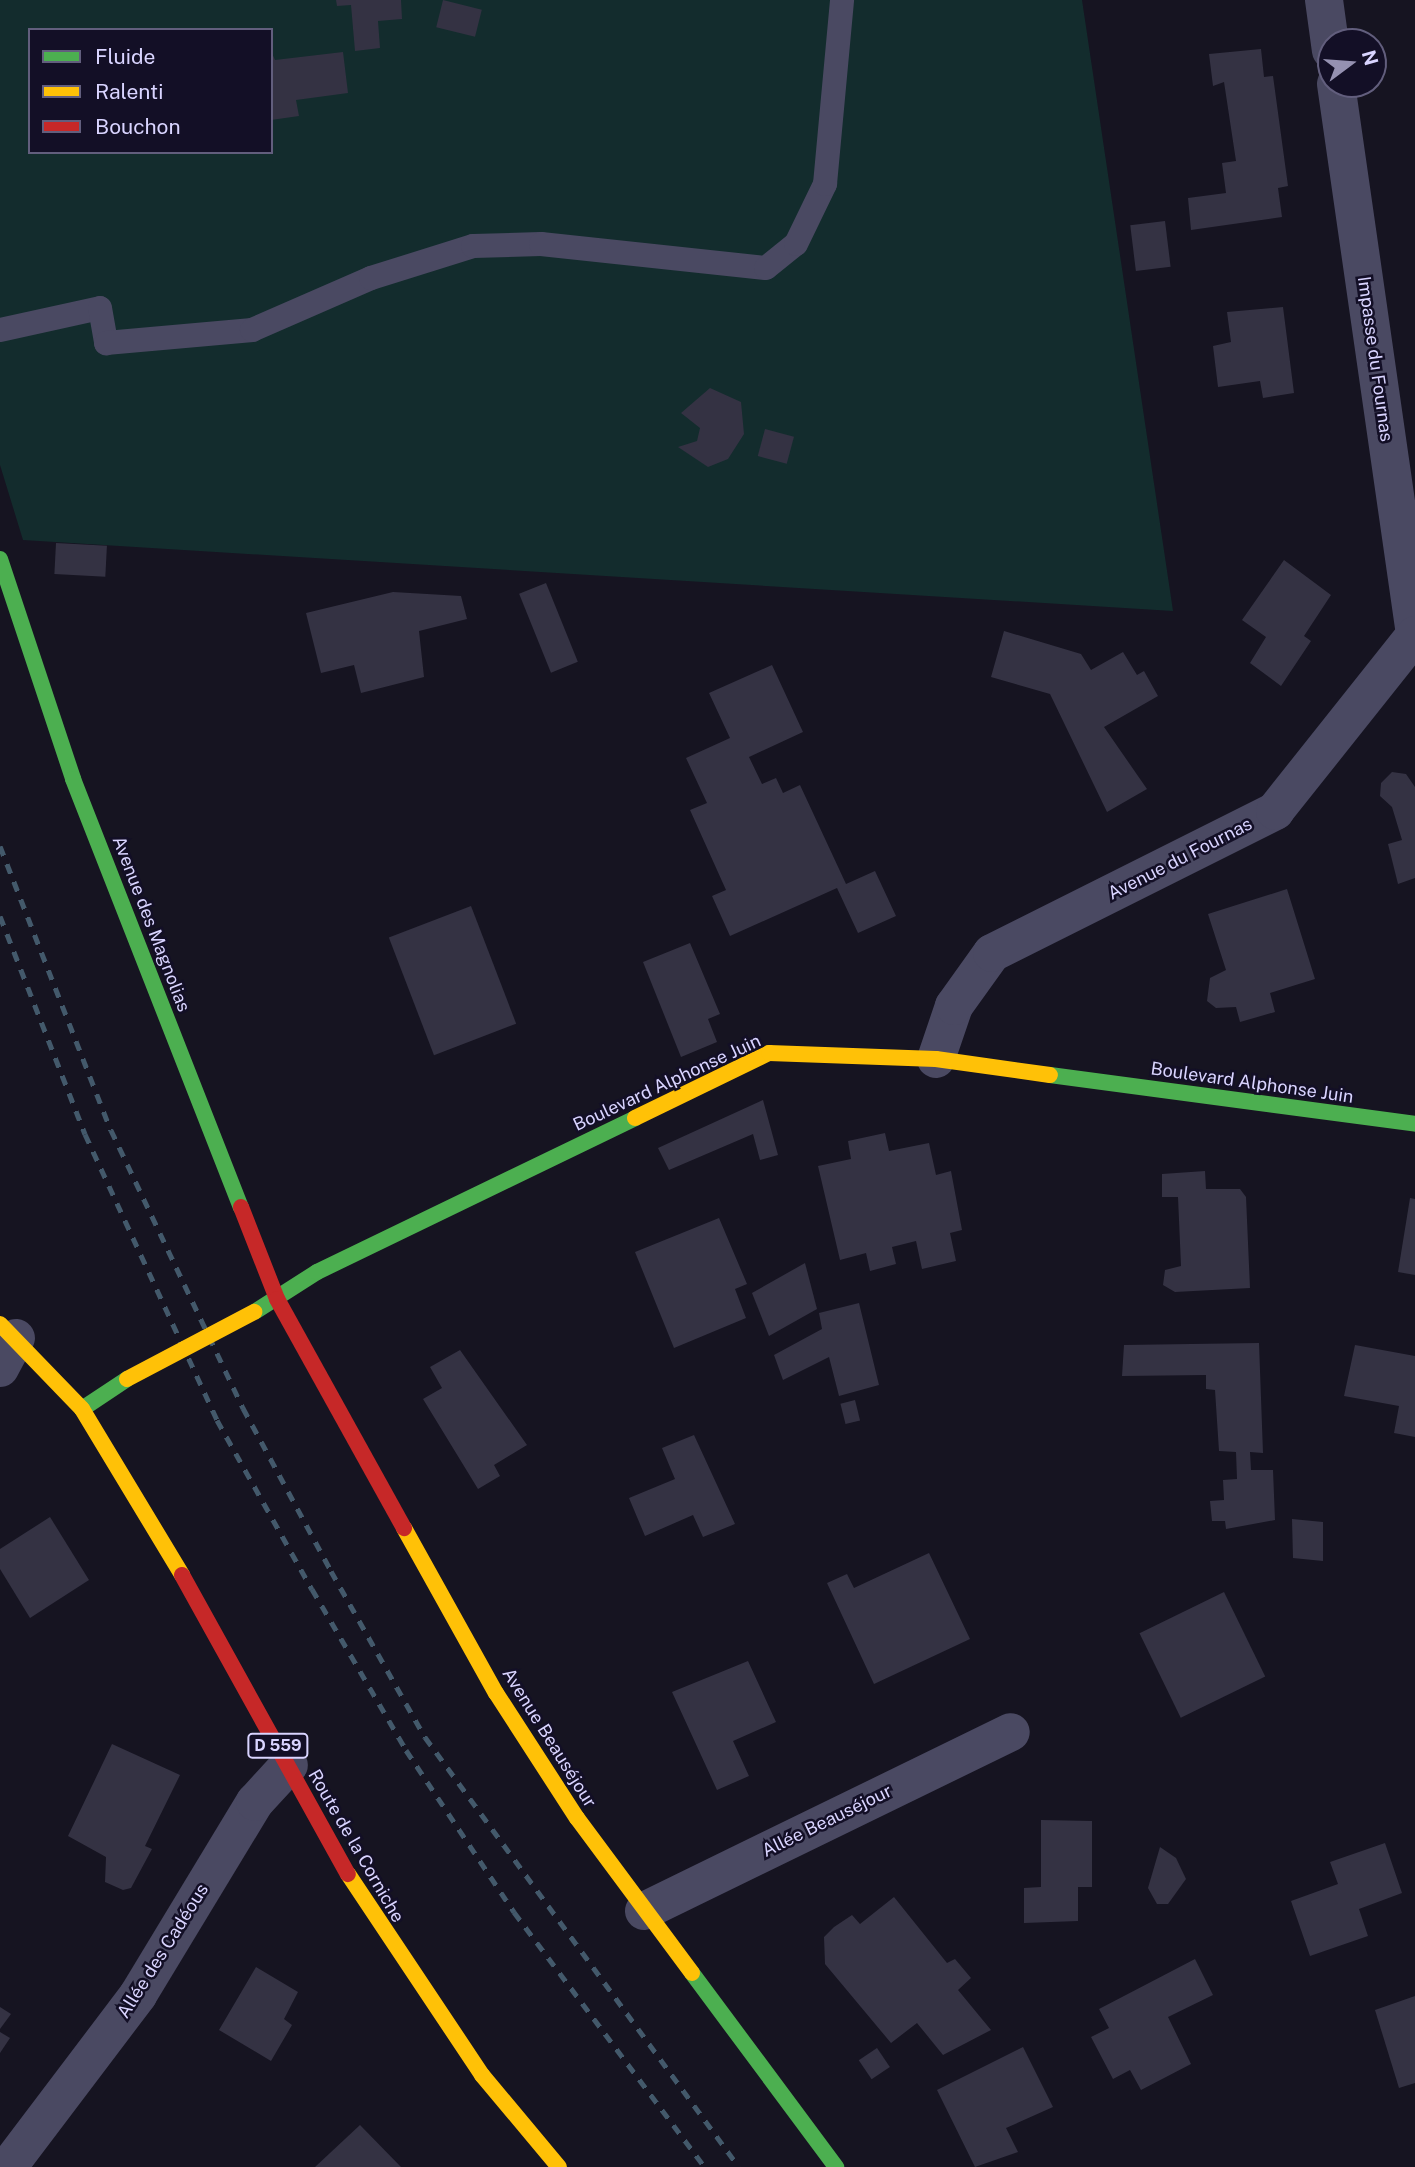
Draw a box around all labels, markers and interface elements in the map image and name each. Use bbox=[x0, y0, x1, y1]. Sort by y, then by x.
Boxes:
legend bbox=[28, 28, 273, 154]
north arrow bbox=[1317, 28, 1387, 98]
text: Fluide bbox=[95, 44, 155, 69]
text: N bbox=[1358, 48, 1383, 68]
text: Ralenti bbox=[95, 79, 163, 104]
text: Bouchon bbox=[95, 114, 181, 139]
street label: Impasse du Fournas bbox=[1353, 275, 1397, 443]
street label: Avenue du Fournas bbox=[1104, 813, 1256, 905]
street label: Avenue des Magnolias bbox=[107, 833, 195, 1015]
street label: Boulevard Alphonse Juin bbox=[570, 1030, 764, 1136]
street label: Boulevard Alphonse Juin bbox=[1149, 1058, 1355, 1108]
street label: Avenue Beauséjour bbox=[497, 1664, 601, 1812]
road number: D 559 bbox=[246, 1734, 310, 1758]
street label: Route de la Corniche bbox=[303, 1765, 409, 1927]
street label: Allée Beauséjour bbox=[758, 1780, 896, 1862]
street label: Allée des Cadéous bbox=[113, 1880, 213, 2022]

